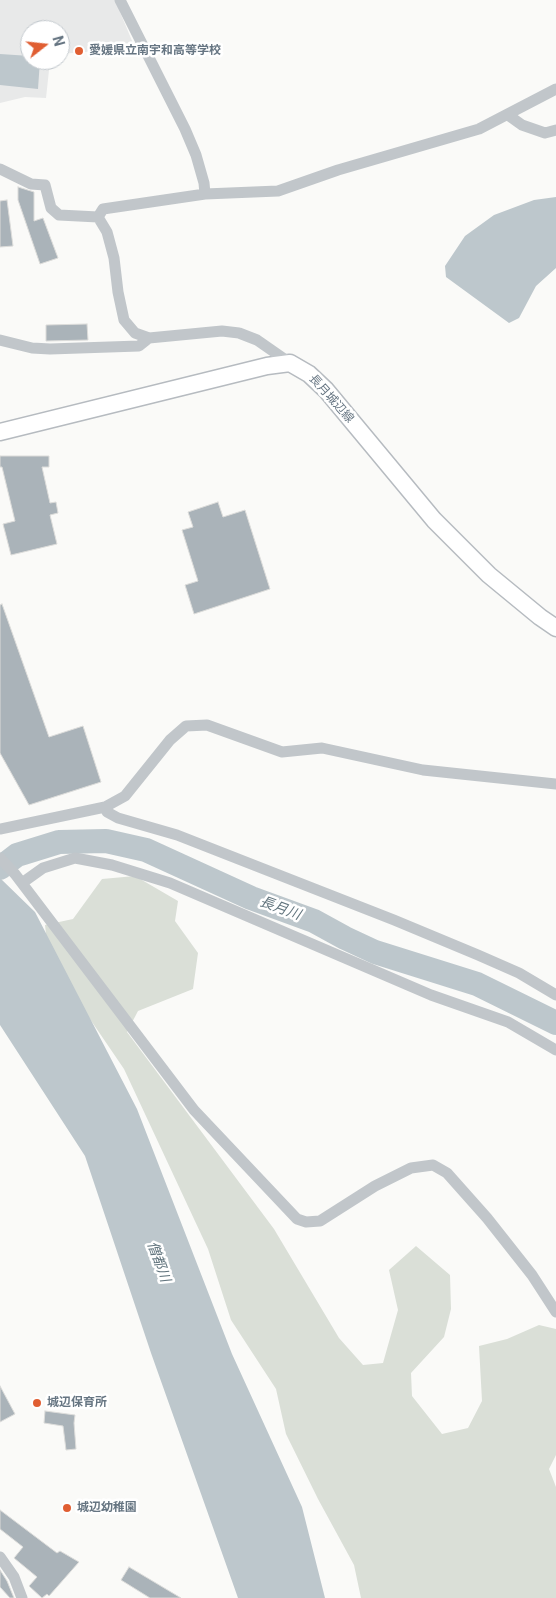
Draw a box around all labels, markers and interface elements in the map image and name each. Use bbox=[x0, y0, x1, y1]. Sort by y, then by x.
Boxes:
north arrow bbox=[20, 20, 70, 70]
text: N bbox=[49, 34, 68, 48]
place label: 愛媛県立南宇和高等学校 bbox=[89, 44, 221, 58]
marker: 愛媛県立南宇和高等学校 bbox=[73, 45, 85, 57]
street label: 長月城辺線 bbox=[306, 372, 356, 426]
water label: 長月川 bbox=[257, 894, 303, 924]
water label: 僧都川 bbox=[143, 1239, 173, 1285]
place label: 城辺保育所 bbox=[47, 1396, 107, 1410]
marker: 城辺保育所 bbox=[31, 1397, 43, 1409]
place label: 城辺幼稚園 bbox=[77, 1501, 137, 1515]
marker: 城辺幼稚園 bbox=[61, 1502, 73, 1514]

